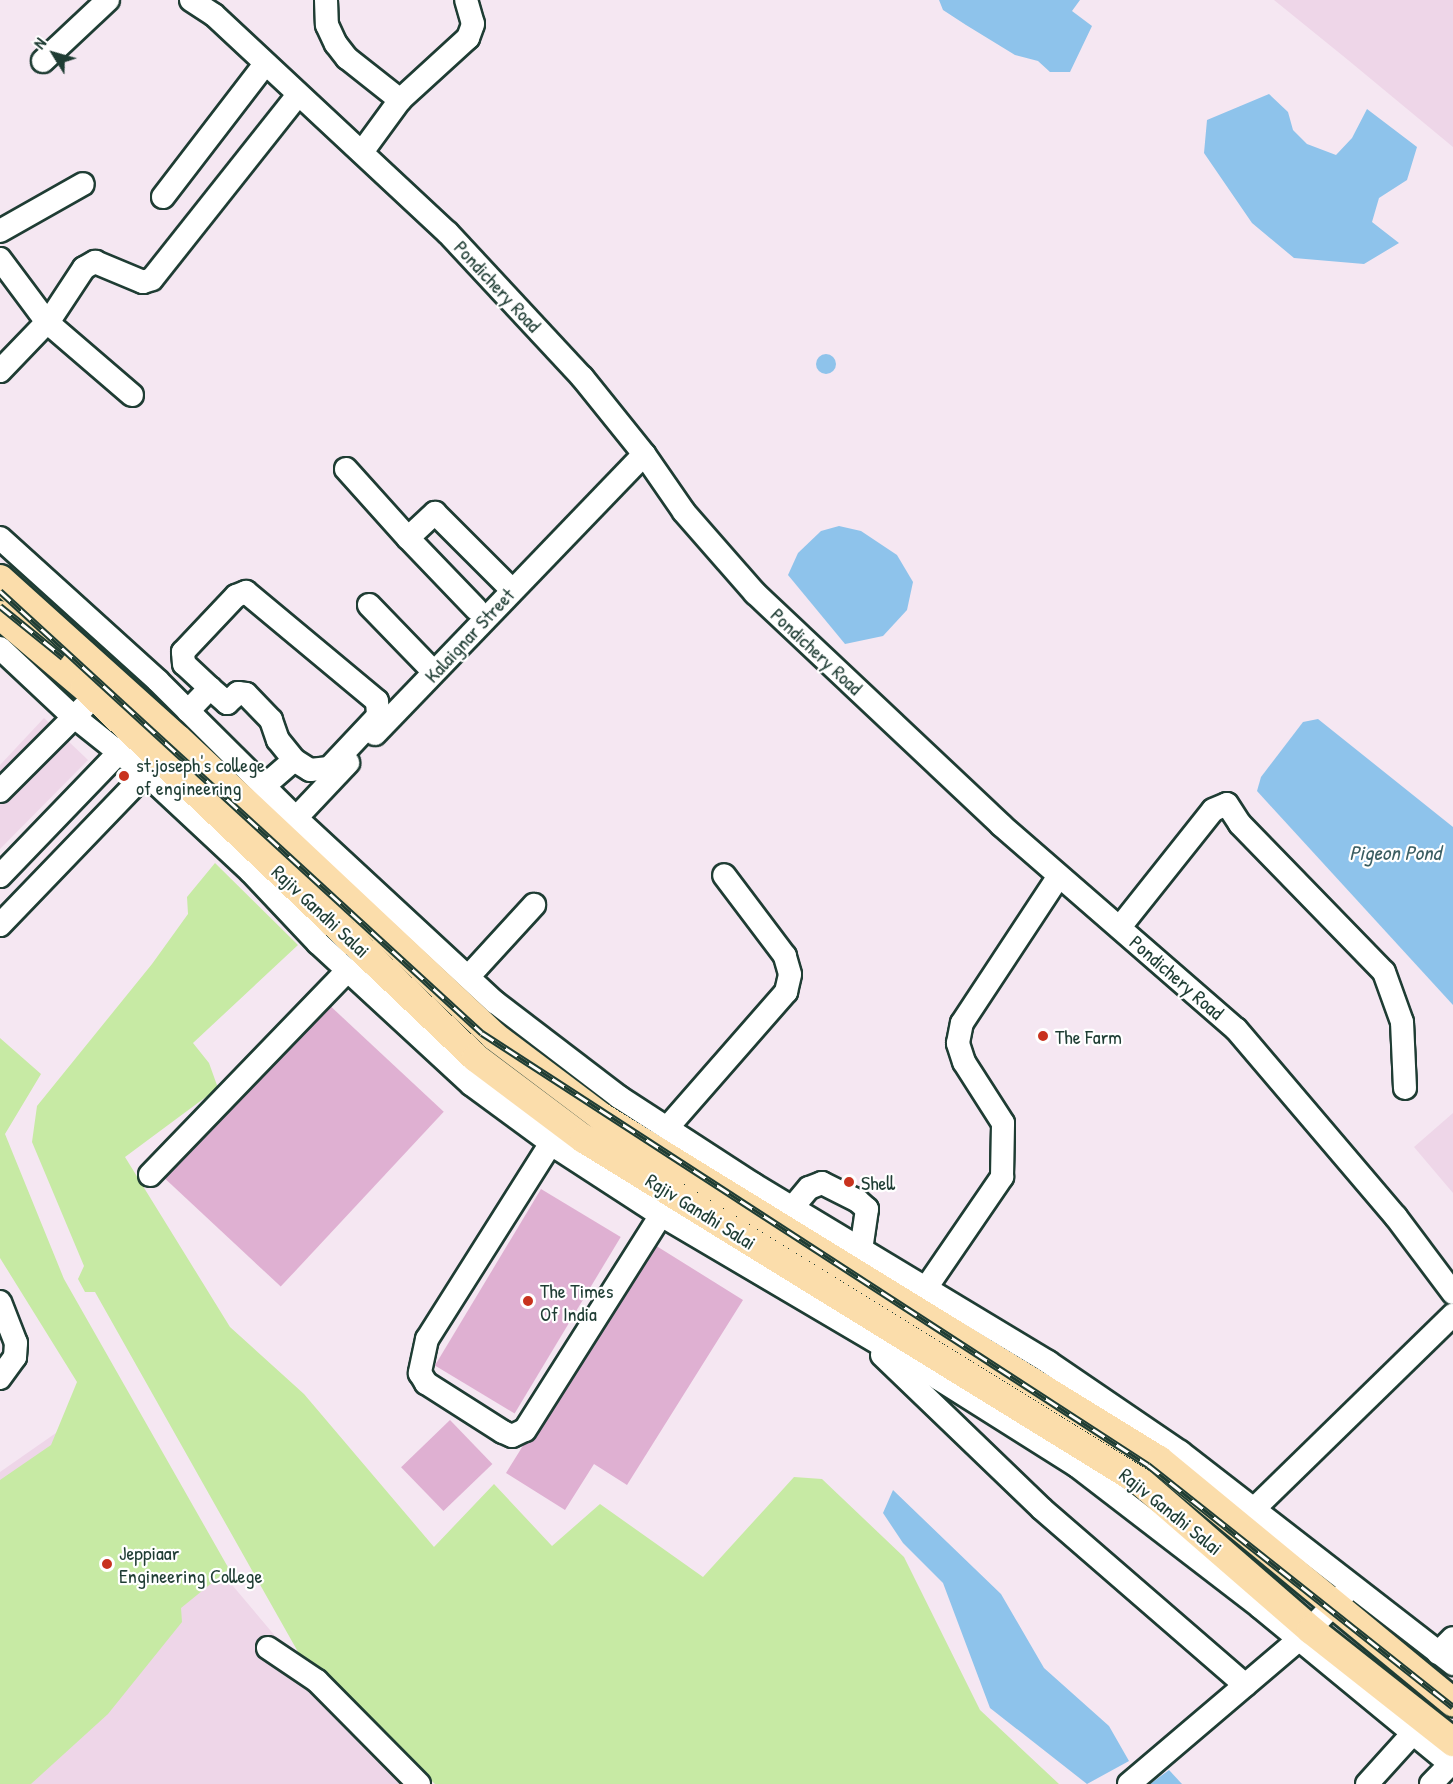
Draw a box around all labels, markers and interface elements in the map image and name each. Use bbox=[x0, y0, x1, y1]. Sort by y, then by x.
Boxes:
north arrow bbox=[24, 24, 84, 84]
text: N bbox=[28, 33, 51, 53]
street label: Pondichery Road bbox=[449, 235, 547, 337]
street label: Kalaignar Street bbox=[419, 583, 519, 687]
street label: Pondichery Road bbox=[766, 602, 868, 700]
place label: st.joseph's college of engineering bbox=[136, 752, 265, 799]
marker: st.joseph's college of engineering bbox=[117, 769, 131, 783]
water label: Pigeon Pond bbox=[1349, 840, 1441, 866]
street label: Rajiv Gandhi Salai bbox=[267, 860, 375, 962]
street label: Pondichery Road bbox=[1125, 930, 1229, 1024]
place label: The Farm bbox=[1055, 1024, 1122, 1048]
marker: The Farm bbox=[1036, 1029, 1050, 1043]
street label: Rajiv Gandhi Salai bbox=[642, 1168, 760, 1254]
place label: Shell bbox=[861, 1170, 895, 1194]
marker: Shell bbox=[842, 1175, 856, 1189]
place label: The Times Of India bbox=[540, 1278, 613, 1325]
marker: The Times Of India bbox=[521, 1294, 535, 1308]
street label: Rajiv Gandhi Salai bbox=[1115, 1462, 1227, 1560]
place label: Jeppiaar Engineering College bbox=[119, 1540, 262, 1587]
marker: Jeppiaar Engineering College bbox=[100, 1557, 114, 1571]

